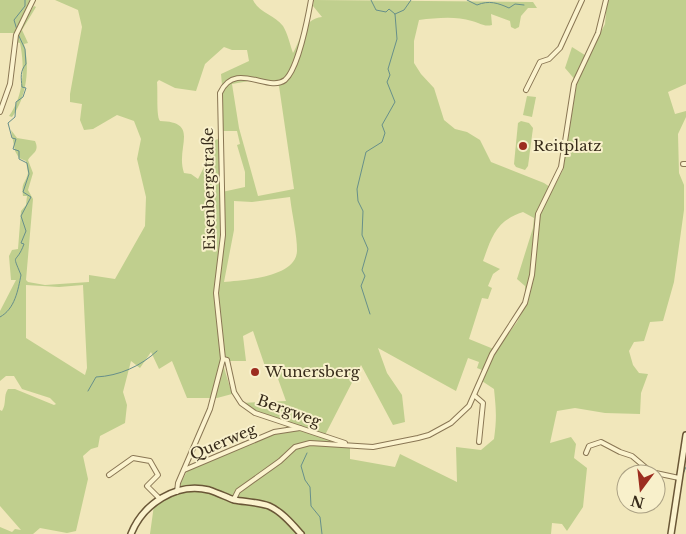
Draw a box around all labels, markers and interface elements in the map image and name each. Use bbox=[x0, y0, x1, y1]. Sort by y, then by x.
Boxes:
street label: Eisenbergstraße bbox=[198, 127, 219, 251]
place label: Reitplatz bbox=[533, 136, 602, 155]
marker: Reitplatz bbox=[517, 140, 529, 152]
place label: Wunersberg bbox=[264, 362, 361, 381]
marker: Wunersberg bbox=[249, 366, 261, 378]
street label: Bergweg bbox=[255, 390, 325, 431]
street label: Querweg bbox=[187, 419, 260, 464]
north arrow bbox=[616, 464, 666, 514]
text: N bbox=[629, 491, 646, 512]

